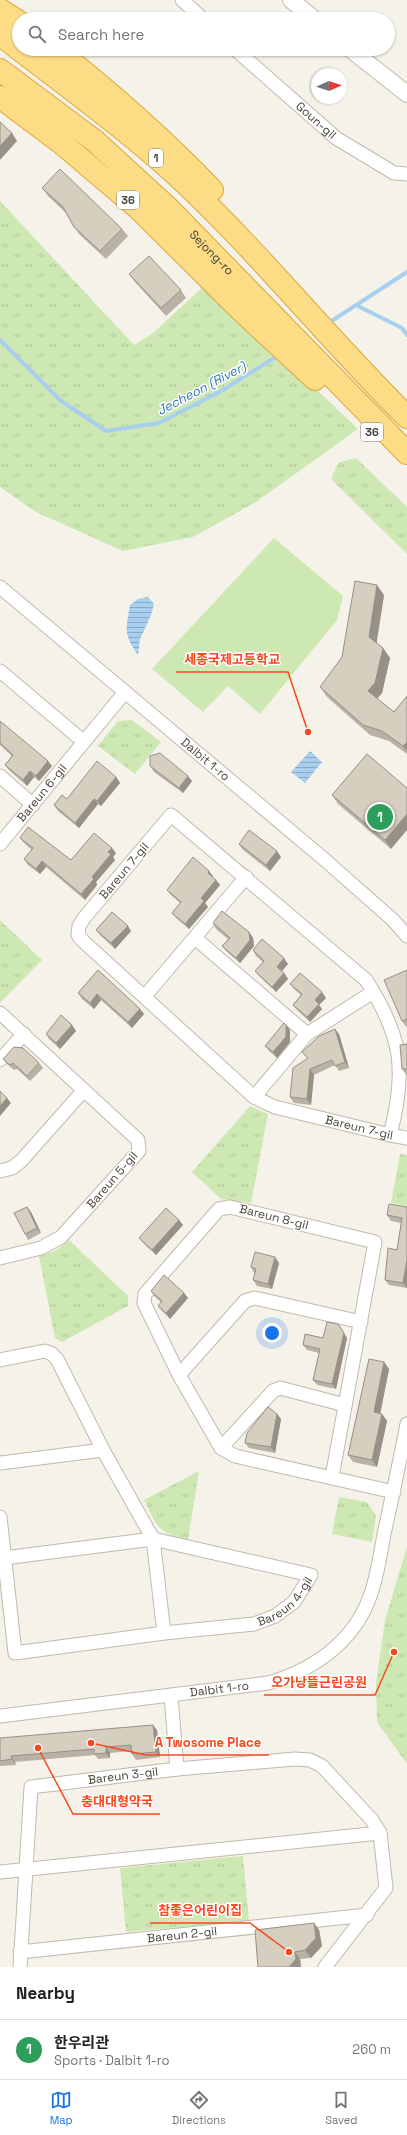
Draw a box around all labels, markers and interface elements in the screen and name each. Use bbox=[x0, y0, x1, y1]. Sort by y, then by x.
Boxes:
search box bbox=[12, 12, 395, 56]
icon: search bbox=[26, 23, 48, 45]
text: Search here bbox=[58, 25, 144, 44]
north arrow bbox=[311, 68, 347, 104]
street label: Goun-gil bbox=[292, 98, 340, 143]
road number: 1 bbox=[149, 149, 163, 167]
road number: 36 bbox=[117, 191, 139, 209]
street label: Sejong-ro bbox=[186, 227, 237, 279]
water label: Jecheon (River) bbox=[154, 357, 250, 419]
road number: 36 bbox=[361, 423, 383, 441]
callout: 세종국제고등학교 bbox=[176, 647, 288, 672]
text: 세종국제고등학교 bbox=[184, 651, 280, 668]
street label: Dalbit 1-ro bbox=[177, 734, 233, 785]
street label: Bareun 6-gil bbox=[13, 761, 71, 825]
pin: 1 bbox=[367, 802, 393, 832]
street label: Bareun 7-gil bbox=[96, 839, 152, 903]
street label: Bareun 7-gil bbox=[324, 1112, 394, 1143]
street label: Bareun 5-gil bbox=[83, 1148, 141, 1212]
street label: Bareun 8-gil bbox=[238, 1201, 310, 1233]
your location bbox=[262, 1323, 282, 1343]
street label: Bareun 4-gil bbox=[255, 1573, 316, 1630]
callout: 오가낭뜰근린공원 bbox=[264, 1670, 375, 1695]
text: 오가낭뜰근린공원 bbox=[271, 1674, 367, 1691]
street label: Dalbit 1-ro bbox=[189, 1677, 250, 1701]
callout: A Twosome Place bbox=[146, 1730, 269, 1755]
text: A Twosome Place bbox=[155, 1734, 261, 1751]
street label: Bareun 3-gil bbox=[87, 1763, 159, 1788]
callout: 충대대형약국 bbox=[73, 1789, 160, 1814]
text: 충대대형약국 bbox=[81, 1793, 153, 1810]
callout: 참좋은어린이집 bbox=[150, 1898, 250, 1923]
text: 참좋은어린이집 bbox=[158, 1902, 242, 1919]
street label: Bareun 2-gil bbox=[146, 1923, 218, 1946]
text: Nearby bbox=[16, 1982, 75, 2004]
text: 한우리관 bbox=[54, 2033, 109, 2052]
text: 1 bbox=[26, 2041, 32, 2058]
text: 260 m bbox=[352, 2041, 391, 2058]
text: Sports · Dalbit 1-ro bbox=[54, 2052, 169, 2069]
tab: Map bbox=[50, 2089, 73, 2127]
tab: Directions bbox=[172, 2089, 226, 2127]
tab: Saved bbox=[325, 2089, 357, 2127]

